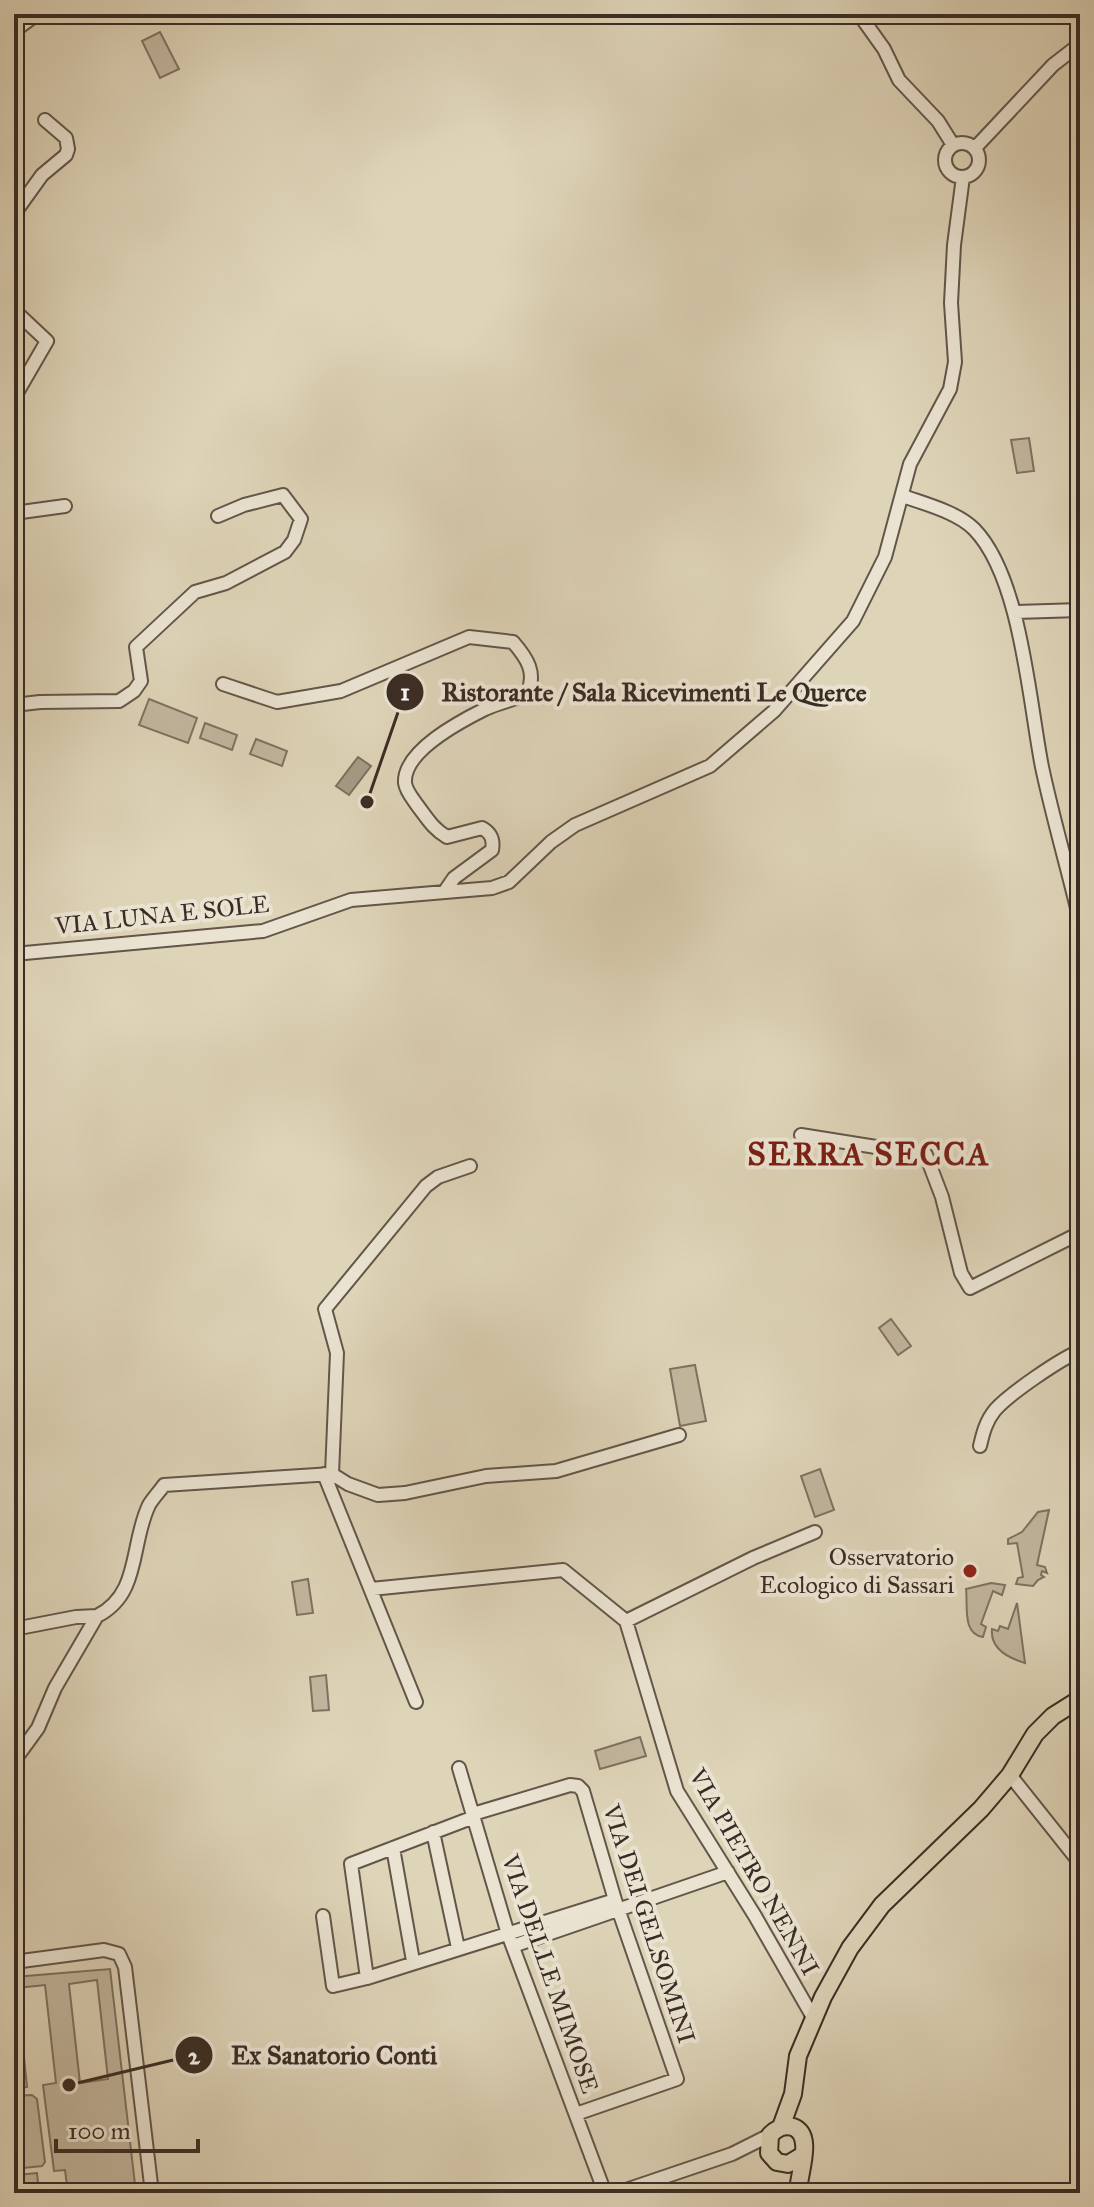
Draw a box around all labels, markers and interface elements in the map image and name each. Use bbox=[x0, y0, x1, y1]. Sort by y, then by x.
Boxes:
callout: Ristorante / Sala Ricevimenti Le Querce bbox=[385, 667, 882, 717]
text: Ristorante / Sala Ricevimenti Le Querce bbox=[441, 676, 867, 708]
text: 1 bbox=[400, 677, 410, 707]
street label: VIA LUNA E SOLE bbox=[52, 889, 271, 941]
district label: SERRA SECCA bbox=[747, 1135, 991, 1174]
place label: Osservatorio Ecologico di Sassari bbox=[760, 1542, 954, 1600]
marker: Osservatorio Ecologico di Sassari bbox=[961, 1562, 979, 1580]
street label: VIA PIETRO NENNI bbox=[682, 1762, 826, 1981]
street label: VIA DEI GELSOMINI bbox=[596, 1800, 702, 2047]
street label: VIA DELLE MIMOSE bbox=[495, 1850, 605, 2097]
callout: Ex Sanatorio Conti bbox=[174, 2030, 453, 2080]
text: Ex Sanatorio Conti bbox=[231, 2039, 438, 2071]
text: 2 bbox=[188, 2041, 201, 2071]
scale bar bbox=[56, 2103, 198, 2153]
text: 100 m bbox=[68, 2116, 131, 2146]

